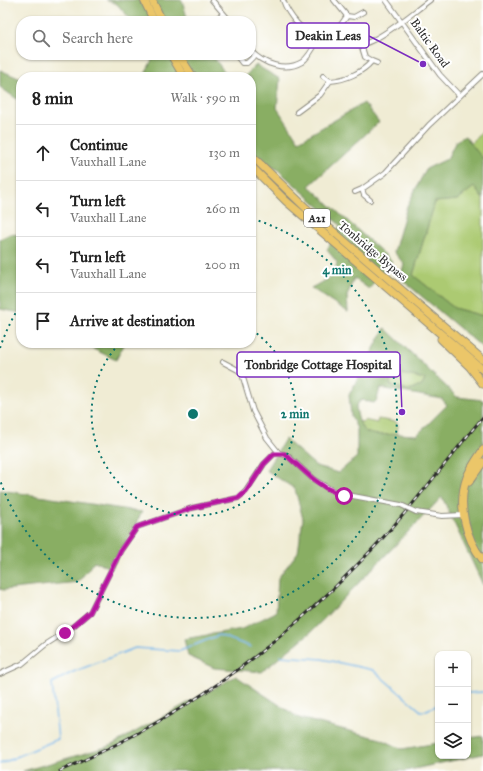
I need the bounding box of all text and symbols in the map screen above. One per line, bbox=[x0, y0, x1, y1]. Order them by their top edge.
search box bbox=[16, 16, 256, 60]
street label: Baltic Road bbox=[408, 16, 452, 70]
callout: Deakin Leas bbox=[287, 23, 369, 48]
icon: search bbox=[30, 27, 52, 49]
text: Deakin Leas bbox=[295, 28, 361, 44]
text: Search here bbox=[62, 29, 133, 47]
text: 8 min bbox=[32, 88, 73, 109]
text: Walk · 590 m bbox=[170, 90, 240, 106]
text: Continue bbox=[70, 136, 128, 154]
icon: ahead bbox=[32, 142, 54, 164]
text: 130 m bbox=[208, 145, 240, 161]
text: Vauxhall Lane bbox=[70, 154, 146, 170]
text: Turn left bbox=[70, 192, 126, 210]
icon: left bbox=[32, 198, 54, 220]
text: 260 m bbox=[206, 201, 240, 217]
road number: A21 bbox=[304, 209, 330, 227]
text: Vauxhall Lane bbox=[70, 210, 146, 226]
street label: Tonbridge Bypass bbox=[335, 218, 410, 285]
text: Turn left bbox=[70, 248, 126, 266]
icon: left bbox=[32, 254, 54, 276]
text: 200 m bbox=[205, 257, 240, 273]
text: 4 min bbox=[322, 263, 352, 278]
text: Vauxhall Lane bbox=[70, 266, 146, 282]
icon: arrive bbox=[32, 310, 54, 332]
text: Arrive at destination bbox=[70, 312, 195, 330]
callout: Tonbridge Cottage Hospital bbox=[237, 352, 400, 377]
text: Tonbridge Cottage Hospital bbox=[243, 357, 392, 373]
centre of rings bbox=[186, 407, 200, 421]
text: 2 min bbox=[281, 407, 310, 421]
route start bbox=[335, 487, 353, 505]
route end bbox=[56, 624, 74, 642]
map controls bbox=[435, 651, 471, 759]
button: + bbox=[435, 651, 471, 687]
button: − bbox=[435, 687, 471, 723]
button: layers bbox=[435, 723, 471, 759]

